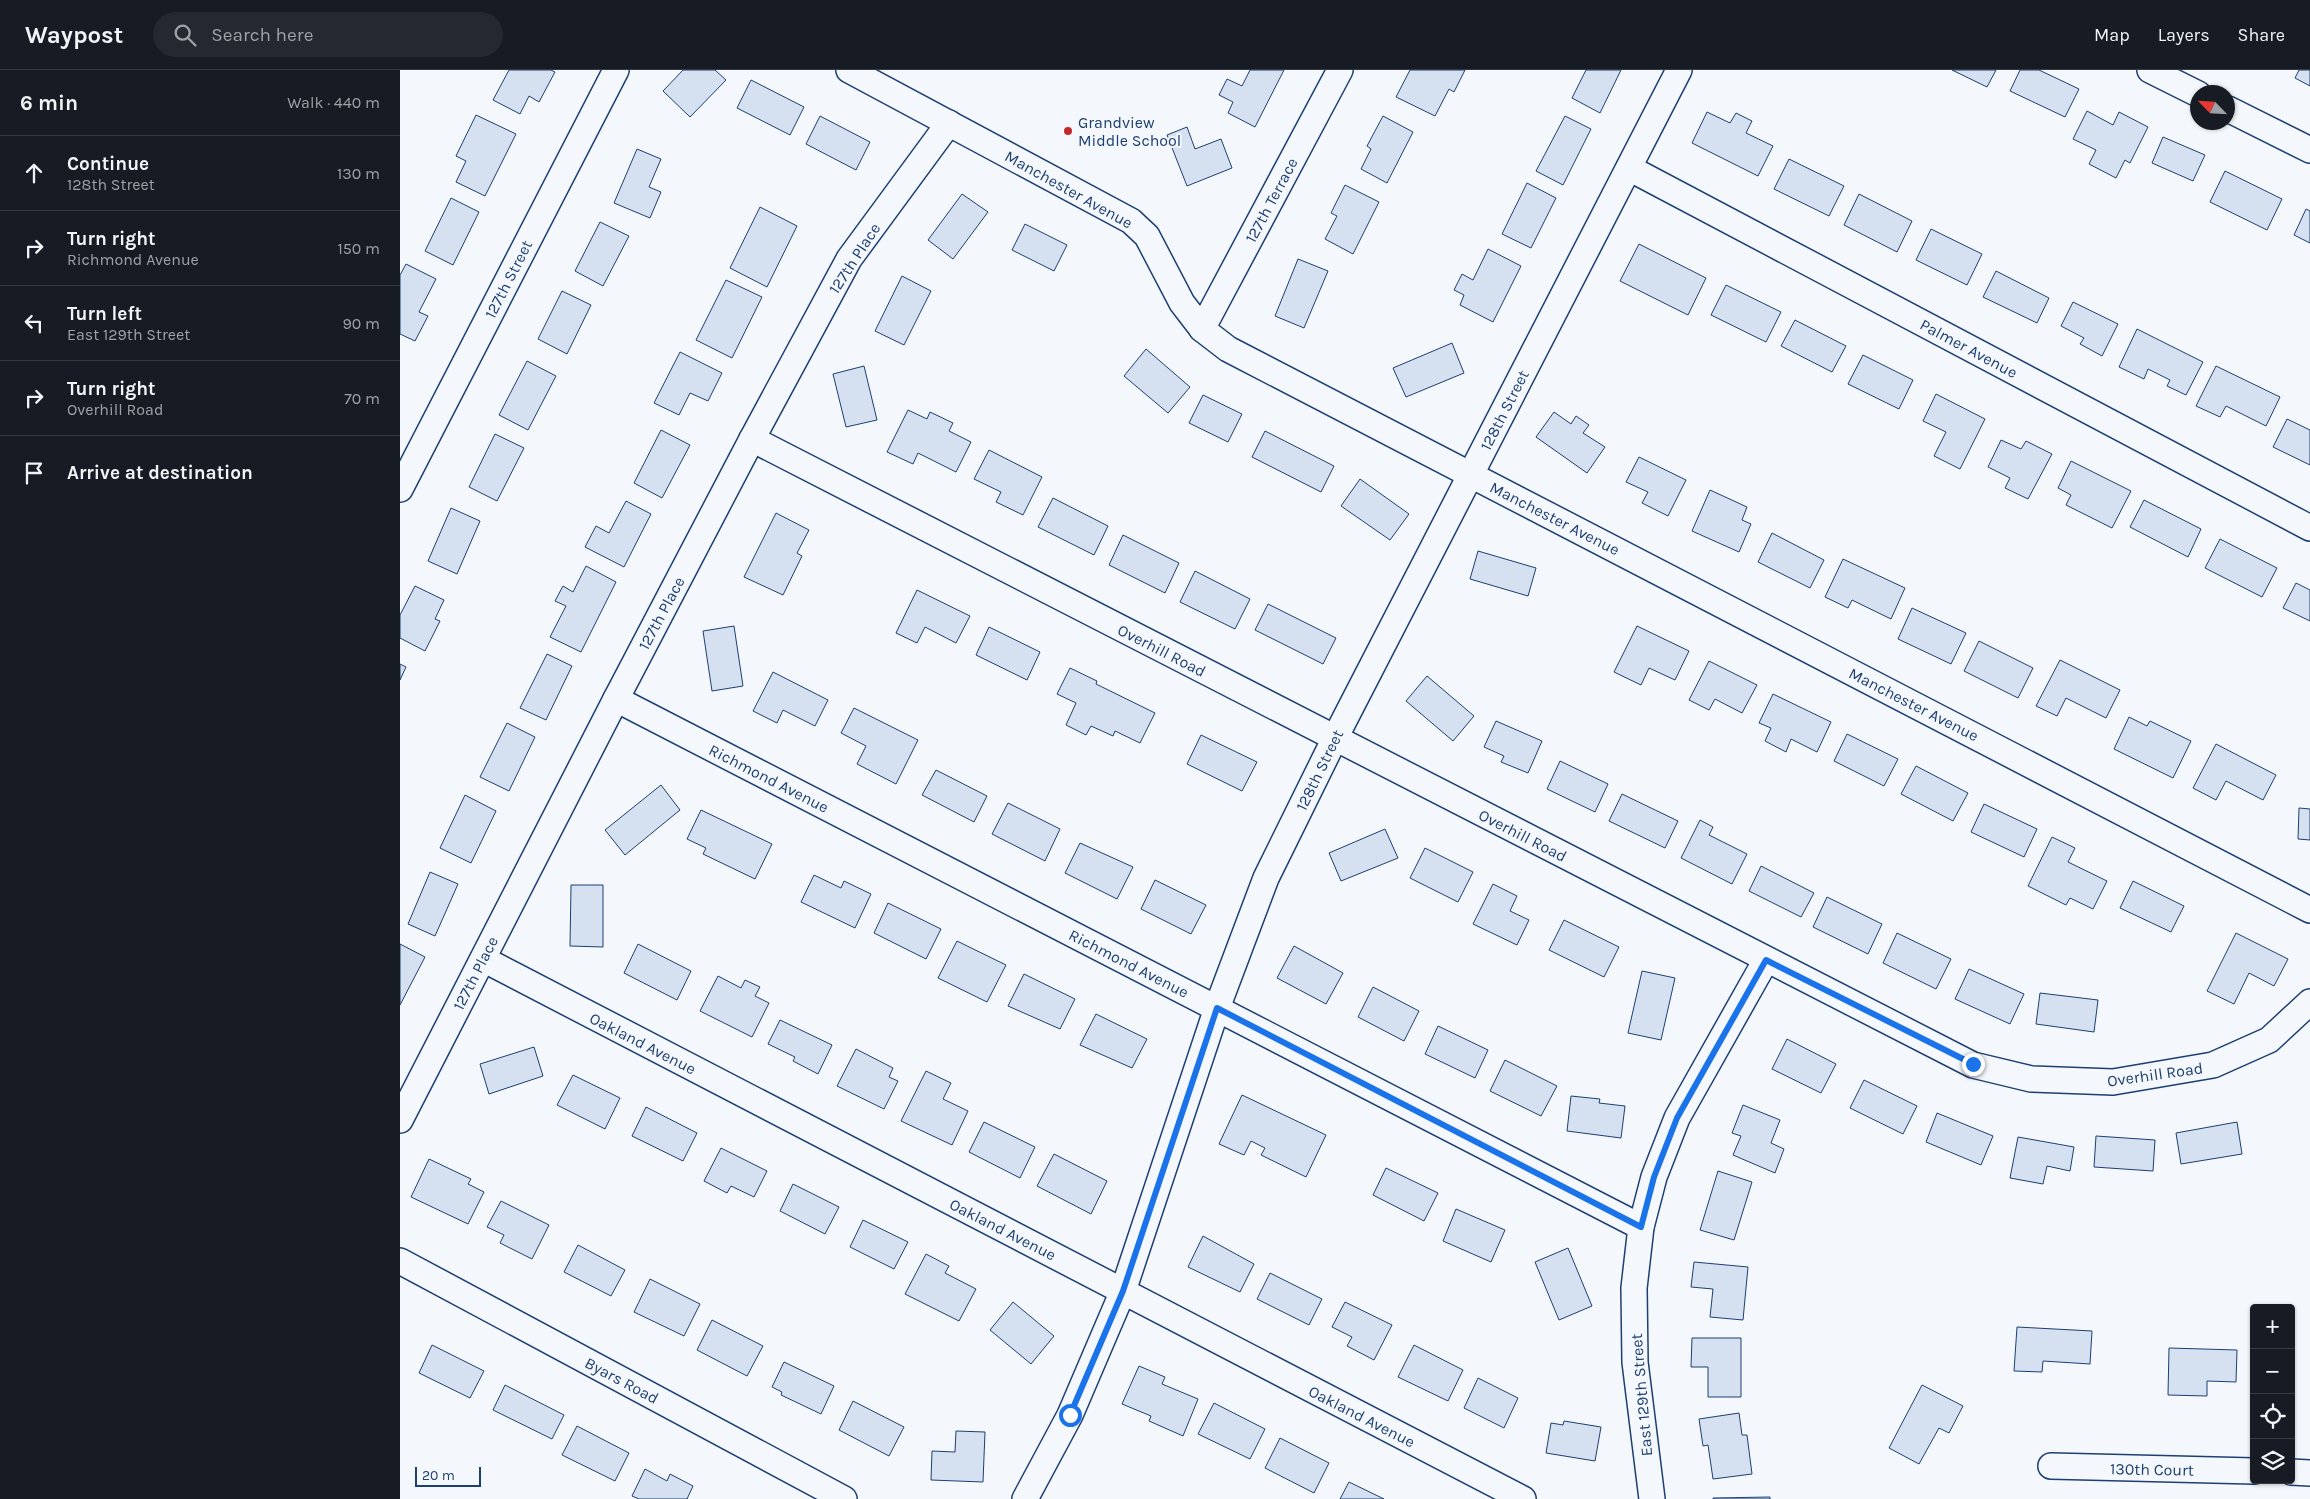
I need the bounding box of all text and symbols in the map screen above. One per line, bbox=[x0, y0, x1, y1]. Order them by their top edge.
search box bbox=[153, 12, 503, 57]
text: Waypost bbox=[25, 21, 123, 49]
icon: search bbox=[171, 21, 199, 49]
text: Search here bbox=[211, 24, 313, 46]
text: Map bbox=[2094, 24, 2130, 46]
text: Layers bbox=[2158, 24, 2210, 46]
text: Share bbox=[2238, 24, 2285, 46]
north arrow bbox=[2190, 85, 2235, 130]
text: 6 min bbox=[20, 91, 78, 115]
text: Walk · 440 m bbox=[287, 93, 380, 112]
place label: Grandview Middle School bbox=[1078, 113, 1181, 150]
marker: Grandview Middle School bbox=[1062, 125, 1074, 137]
street label: Manchester Avenue bbox=[1002, 146, 1136, 232]
text: Continue bbox=[67, 153, 149, 175]
street label: 127th Terrace bbox=[1241, 155, 1302, 246]
icon: ahead bbox=[20, 159, 48, 187]
text: 130 m bbox=[337, 164, 380, 183]
text: 128th Street bbox=[67, 175, 155, 194]
street label: 127th Place bbox=[825, 219, 884, 297]
text: Turn right bbox=[67, 228, 156, 250]
icon: right bbox=[20, 234, 48, 262]
street label: 127th Street bbox=[481, 237, 536, 322]
text: 150 m bbox=[337, 239, 380, 258]
text: Richmond Avenue bbox=[67, 250, 199, 269]
text: Turn left bbox=[67, 303, 142, 325]
icon: left bbox=[20, 309, 48, 337]
text: 90 m bbox=[342, 314, 380, 333]
street label: Palmer Avenue bbox=[1917, 315, 2021, 382]
text: East 129th Street bbox=[67, 325, 190, 344]
street label: 128th Street bbox=[1476, 367, 1533, 454]
text: Turn right bbox=[67, 378, 156, 400]
icon: right bbox=[20, 384, 48, 412]
text: 70 m bbox=[344, 389, 380, 408]
text: Overhill Road bbox=[67, 400, 163, 419]
icon: arrive bbox=[20, 459, 48, 487]
text: Arrive at destination bbox=[67, 462, 253, 484]
street label: Manchester Avenue bbox=[1487, 478, 1623, 559]
street label: 127th Place bbox=[634, 573, 689, 653]
street label: Overhill Road bbox=[1115, 620, 1209, 681]
street label: Manchester Avenue bbox=[1846, 664, 1982, 745]
street label: 128th Street bbox=[1292, 727, 1347, 814]
street label: Richmond Avenue bbox=[706, 740, 832, 817]
street label: Overhill Road bbox=[1476, 805, 1570, 866]
street label: Richmond Avenue bbox=[1066, 925, 1192, 1002]
street label: 127th Place bbox=[449, 933, 502, 1013]
street label: Oakland Avenue bbox=[586, 1008, 699, 1078]
route end bbox=[1962, 1053, 1985, 1076]
street label: Overhill Road bbox=[2106, 1058, 2204, 1091]
street label: Oakland Avenue bbox=[946, 1194, 1059, 1264]
map controls bbox=[2250, 1304, 2295, 1484]
button: + bbox=[2250, 1304, 2295, 1349]
street label: East 129th Street bbox=[1627, 1333, 1656, 1457]
button: − bbox=[2250, 1349, 2295, 1394]
street label: Byars Road bbox=[582, 1353, 662, 1408]
street label: Oakland Avenue bbox=[1305, 1381, 1418, 1451]
button: locate bbox=[2250, 1394, 2295, 1439]
route start bbox=[1059, 1404, 1082, 1427]
button: layers bbox=[2250, 1439, 2295, 1484]
street label: 130th Court bbox=[2110, 1459, 2194, 1480]
scale bar bbox=[415, 1464, 481, 1487]
text: 20 m bbox=[422, 1467, 455, 1484]

